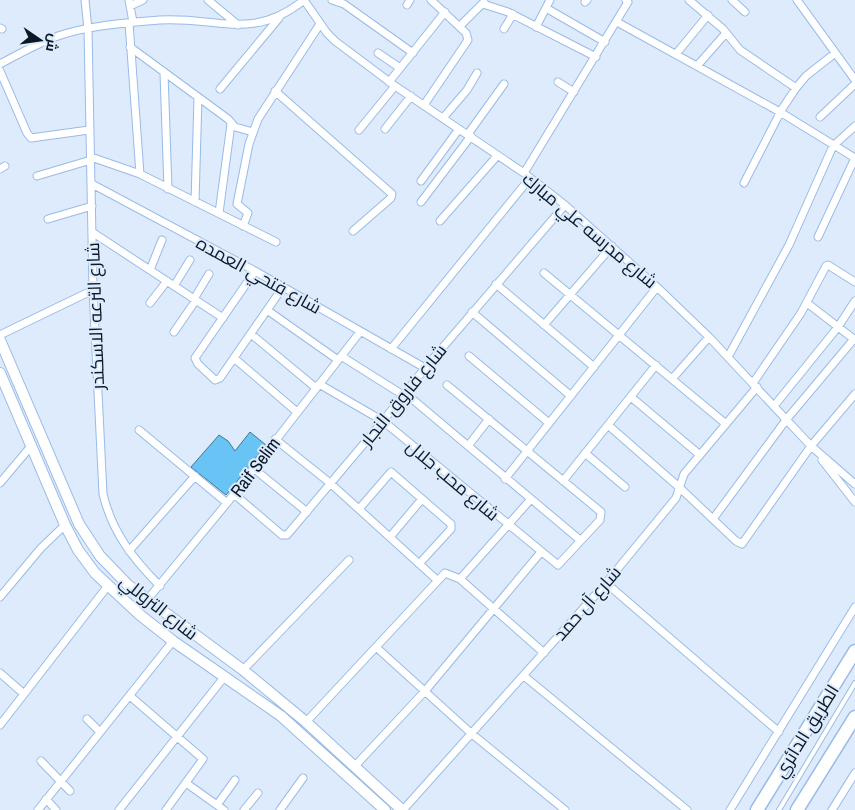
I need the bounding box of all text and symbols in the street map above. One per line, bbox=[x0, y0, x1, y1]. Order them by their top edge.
north arrow bbox=[15, 15, 65, 65]
text: ش bbox=[42, 32, 63, 54]
street label: شارع مدرسه علي مبارك bbox=[516, 166, 663, 295]
street label: شارع فتحي العمده bbox=[191, 230, 326, 322]
street label: شارع الترعه الاسكندر bbox=[80, 242, 110, 391]
street label: شارع فاروق النجار bbox=[353, 338, 452, 452]
street label: Raif Selim bbox=[224, 432, 286, 502]
street label: شارع محب جلال bbox=[401, 434, 505, 526]
street label: شارع آل حمد bbox=[547, 560, 627, 646]
street label: شارع التروللي bbox=[113, 568, 203, 647]
street label: الطريق الدائري bbox=[767, 680, 846, 784]

